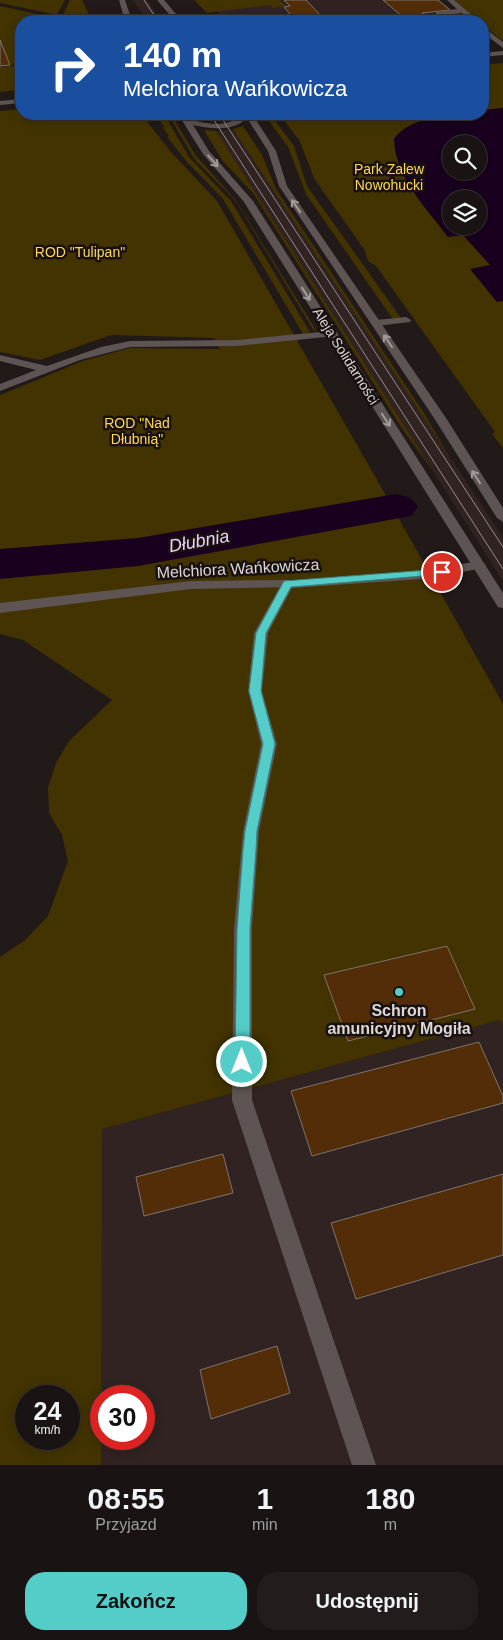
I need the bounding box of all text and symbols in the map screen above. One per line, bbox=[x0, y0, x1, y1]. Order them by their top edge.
icon: right bbox=[40, 35, 105, 100]
text: 140 m bbox=[123, 35, 222, 74]
text: Melchiora Wańkowicza bbox=[123, 76, 347, 101]
map controls bbox=[442, 135, 487, 235]
button: search bbox=[442, 135, 487, 180]
one-way arrow bbox=[208, 154, 219, 167]
park label: Park Zalew Nowohucki bbox=[354, 161, 425, 193]
button: layers bbox=[442, 190, 487, 235]
one-way arrow bbox=[291, 199, 302, 213]
park label: ROD "Tulipan" bbox=[35, 244, 125, 260]
one-way arrow bbox=[302, 286, 312, 300]
street label: Aleja Solidarności bbox=[310, 305, 382, 407]
one-way arrow bbox=[383, 334, 393, 348]
one-way arrow bbox=[381, 412, 391, 426]
park label: ROD "Nad Dłubnią" bbox=[104, 415, 170, 447]
one-way arrow bbox=[471, 470, 481, 484]
water label: Dłubnia bbox=[167, 526, 231, 556]
pin bbox=[421, 551, 463, 593]
street label: Melchiora Wańkowicza bbox=[156, 556, 320, 581]
icon: arrive bbox=[428, 558, 456, 586]
marker: Schron amunicyjny Mogiła bbox=[393, 986, 405, 998]
place label: Schron amunicyjny Mogiła bbox=[327, 1002, 471, 1037]
position arrow bbox=[215, 1035, 267, 1087]
speed limit sign: 30 bbox=[90, 1385, 155, 1450]
text: 24 bbox=[34, 1397, 61, 1425]
text: km/h bbox=[34, 1423, 61, 1437]
text: 08:55 bbox=[88, 1482, 164, 1515]
text: 1 bbox=[256, 1482, 273, 1515]
text: 180 bbox=[365, 1482, 415, 1515]
text: Przyjazd bbox=[95, 1516, 157, 1533]
text: min bbox=[252, 1516, 278, 1533]
text: m bbox=[384, 1516, 397, 1533]
button: Zakończ bbox=[25, 1572, 247, 1630]
button: Udostępnij bbox=[257, 1572, 478, 1630]

